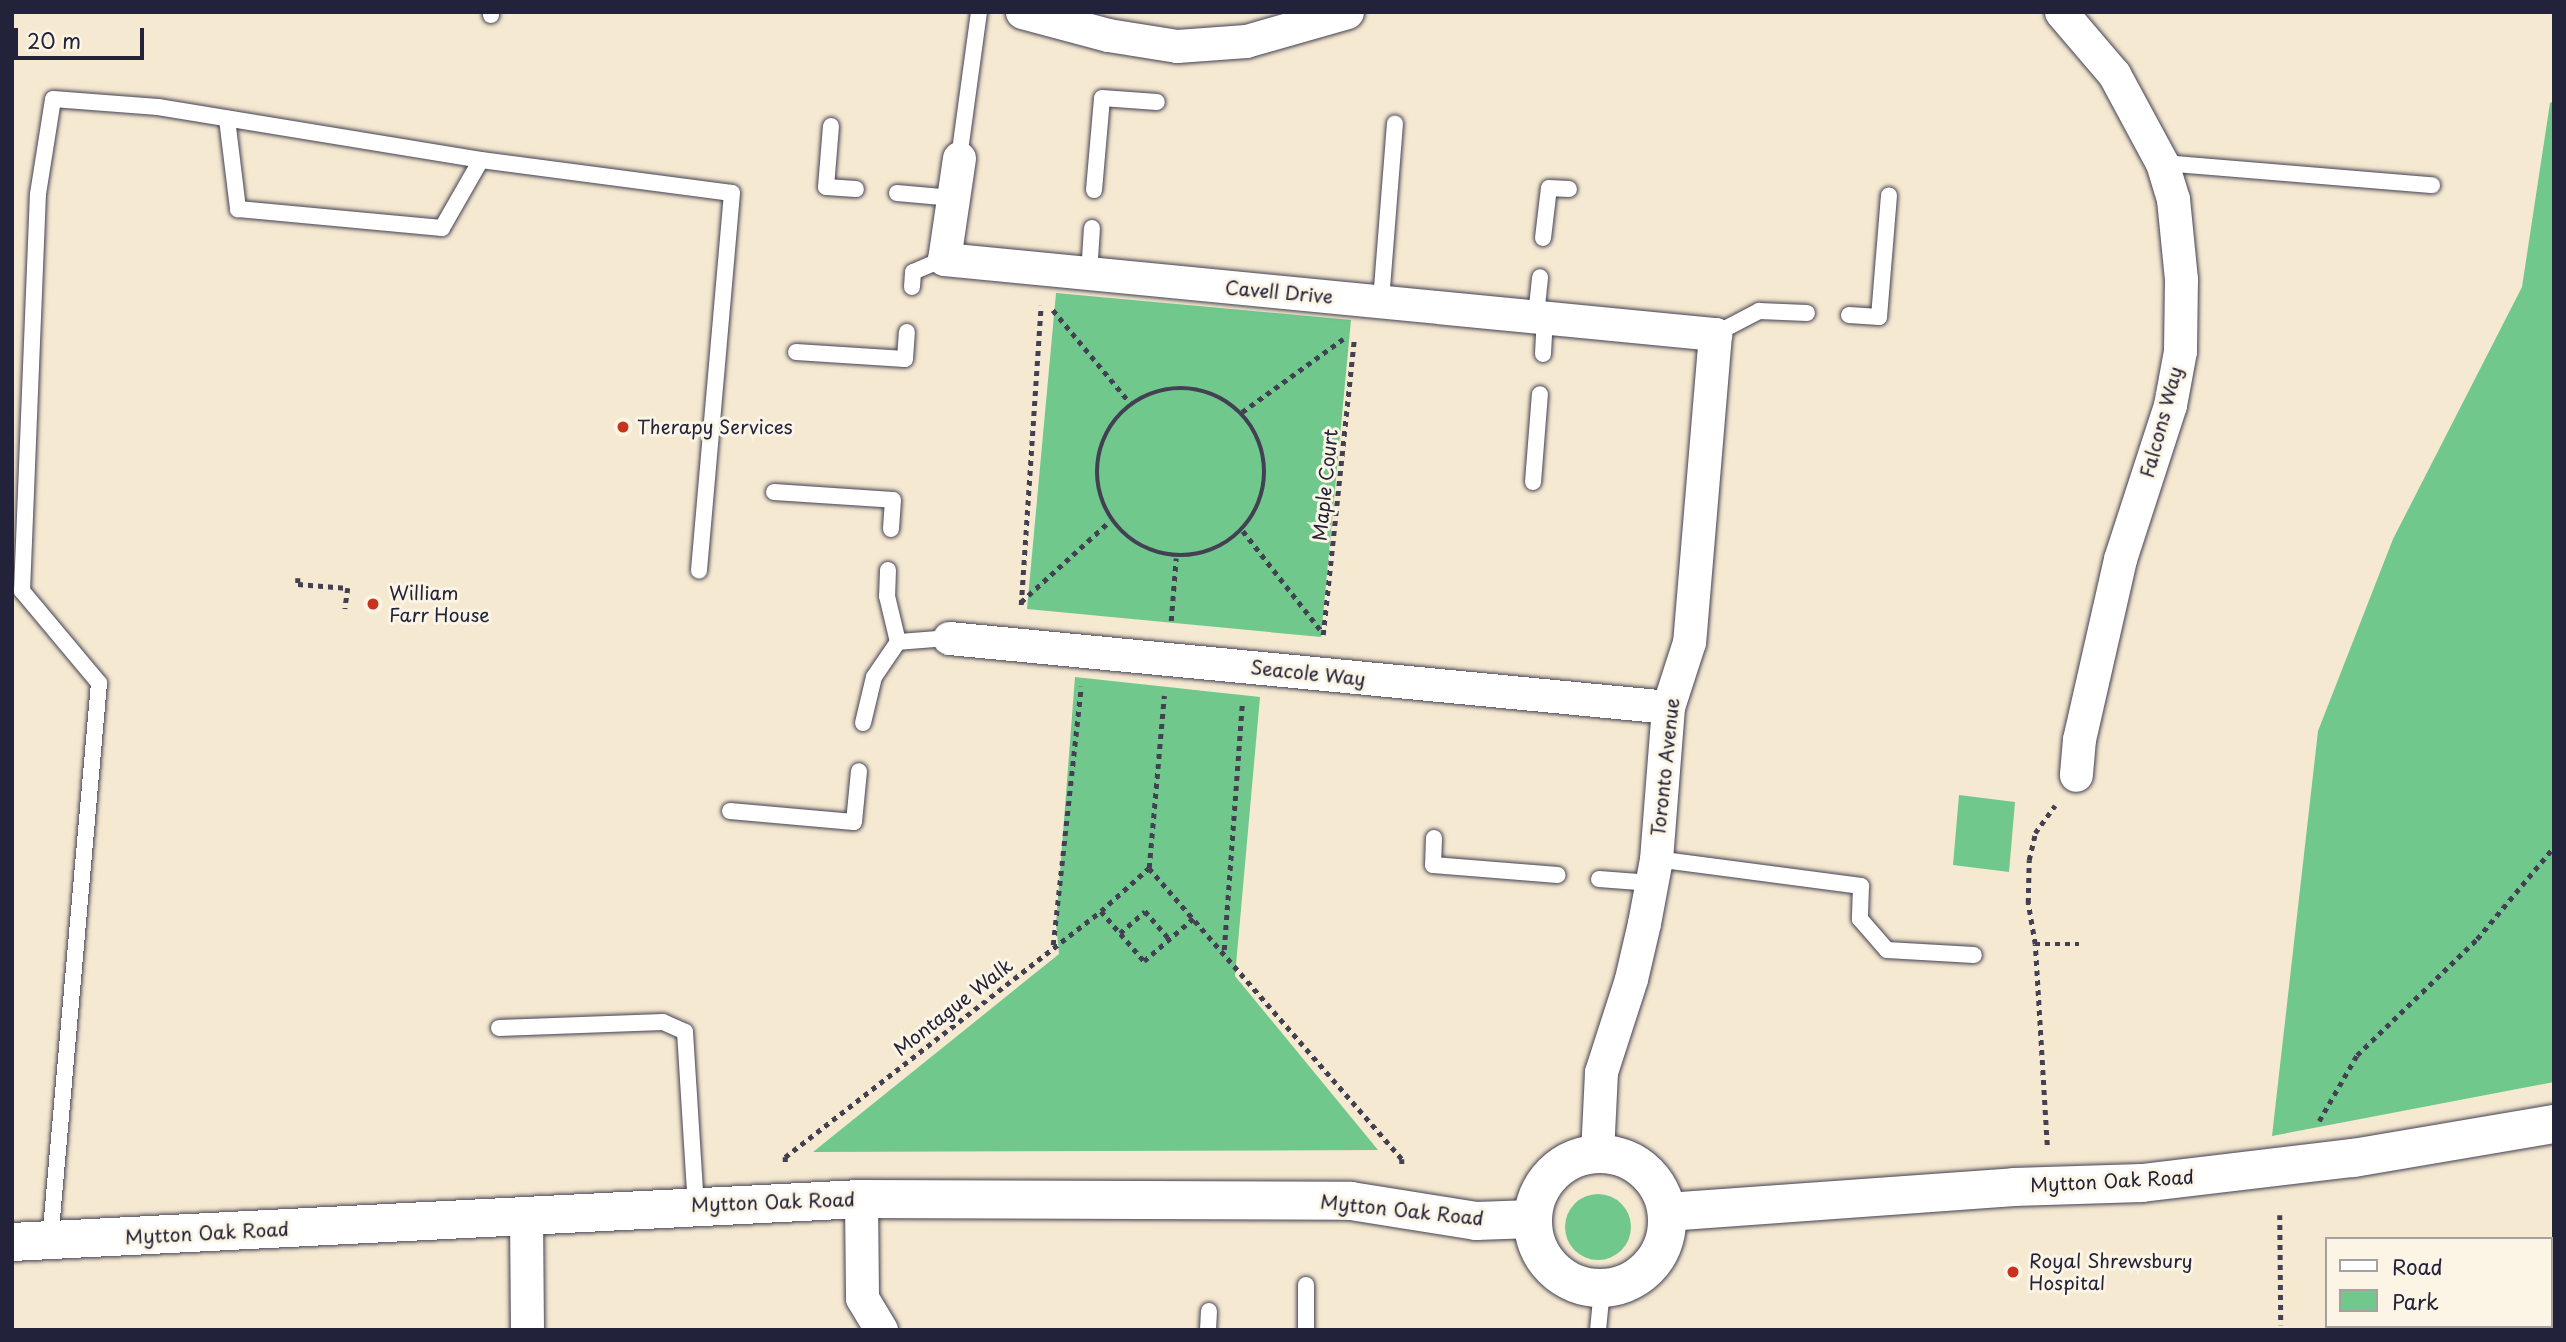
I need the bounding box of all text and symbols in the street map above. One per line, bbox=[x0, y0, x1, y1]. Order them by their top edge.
scale bar bbox=[18, 14, 147, 58]
text: 20 m bbox=[27, 24, 81, 56]
street label: Cavell Drive bbox=[1223, 276, 1335, 308]
street label: Falcons Way bbox=[2135, 364, 2187, 480]
place label: Therapy Services bbox=[637, 416, 791, 438]
marker: Therapy Services bbox=[615, 419, 631, 435]
street label: Maple Court bbox=[1308, 427, 1342, 543]
place label: William Farr House bbox=[389, 582, 490, 626]
marker: William Farr House bbox=[363, 594, 383, 614]
street label: Seacole Way bbox=[1249, 656, 1367, 690]
street label: Toronto Avenue bbox=[1646, 696, 1684, 838]
street label: Montague Walk bbox=[888, 953, 1018, 1061]
street label: Mytton Oak Road bbox=[2030, 1165, 2194, 1197]
street label: Mytton Oak Road bbox=[691, 1188, 855, 1216]
street label: Mytton Oak Road bbox=[1319, 1190, 1485, 1230]
street label: Mytton Oak Road bbox=[125, 1217, 289, 1249]
legend bbox=[2324, 1237, 2552, 1328]
place label: Royal Shrewsbury Hospital bbox=[2029, 1250, 2193, 1294]
text: Road bbox=[2392, 1250, 2443, 1282]
marker: Royal Shrewsbury Hospital bbox=[2003, 1262, 2023, 1282]
text: Park bbox=[2392, 1285, 2439, 1317]

